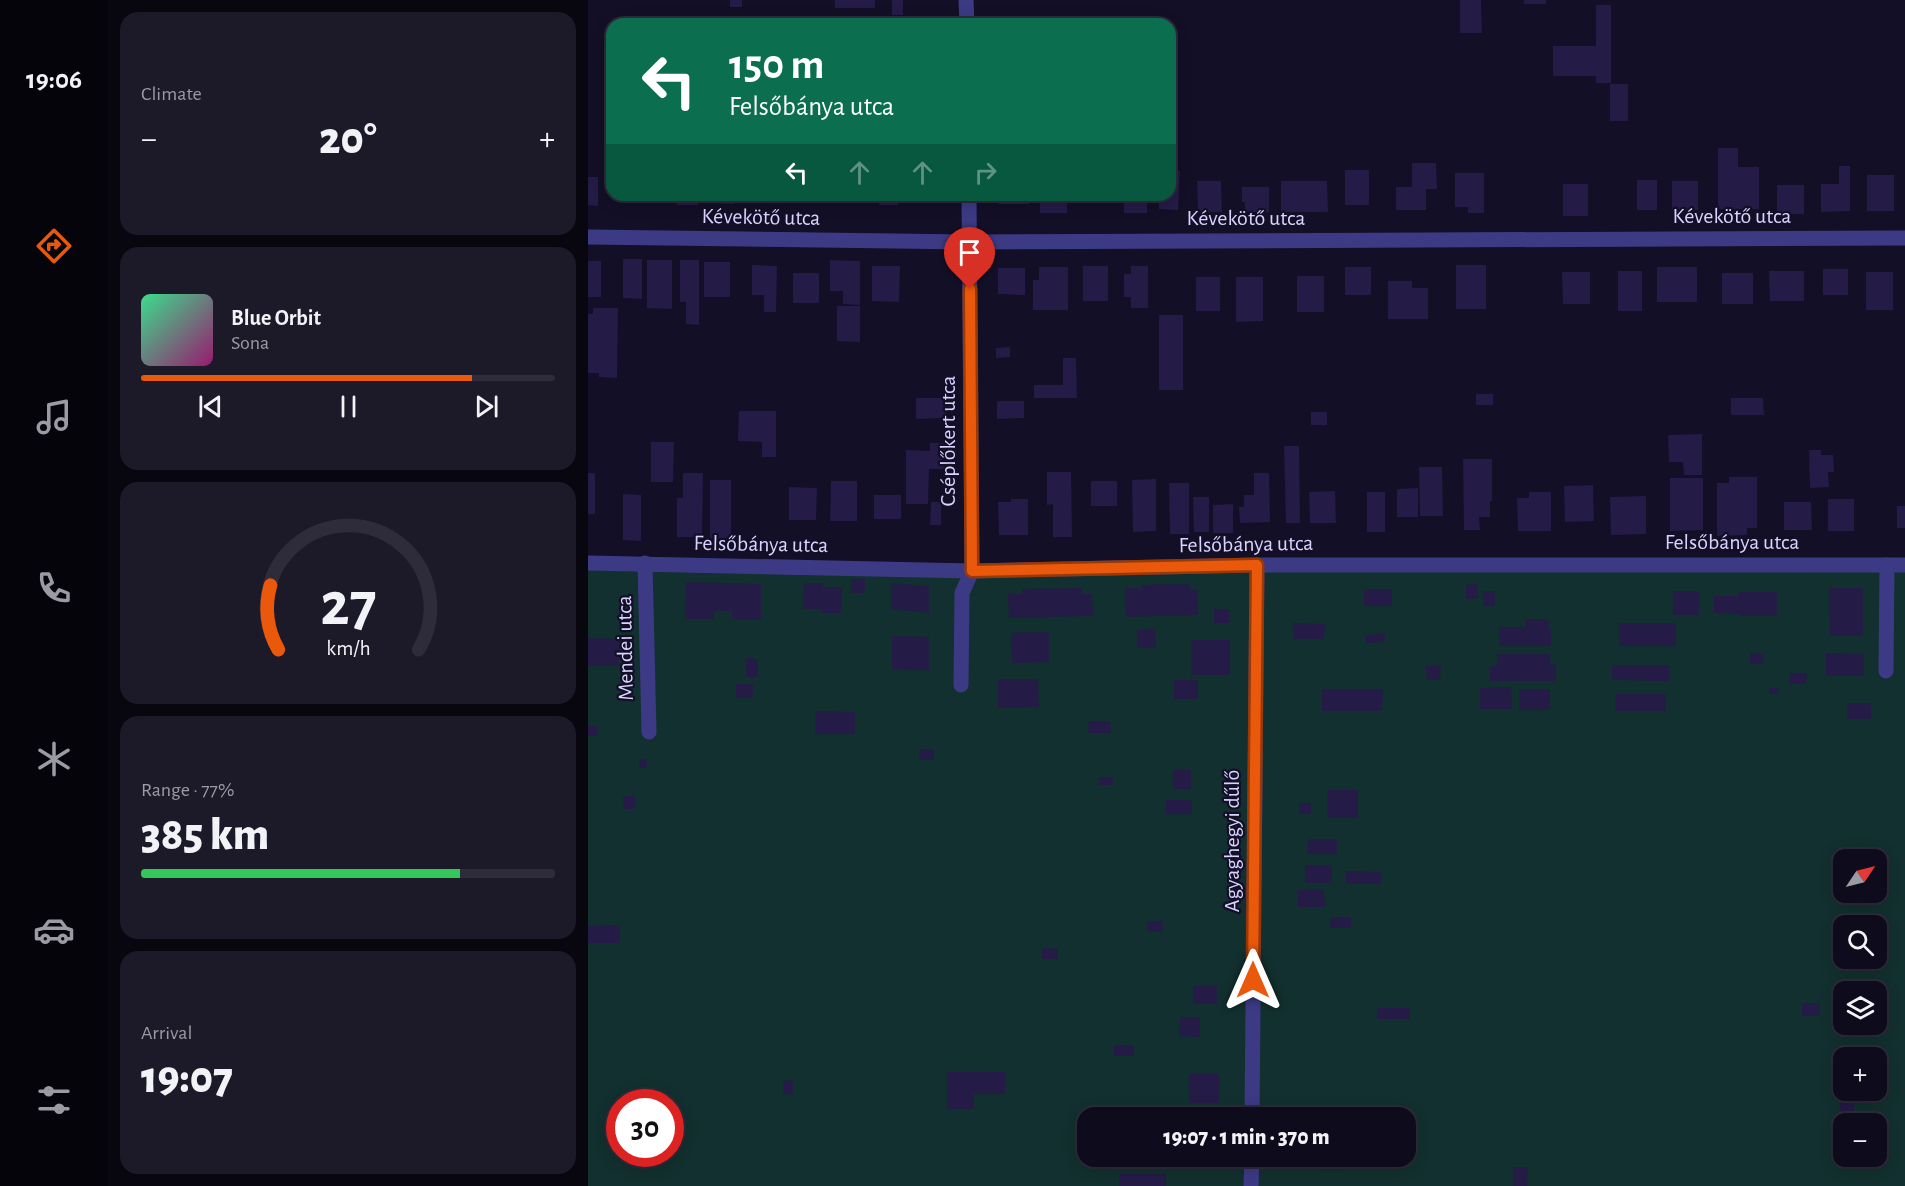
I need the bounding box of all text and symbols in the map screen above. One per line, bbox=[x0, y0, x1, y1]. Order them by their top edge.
icon: left bbox=[630, 42, 708, 120]
text: 150 m bbox=[729, 44, 824, 86]
text: 19:06 bbox=[26, 66, 82, 93]
text: Climate bbox=[141, 84, 202, 104]
text: Felsőbánya utca bbox=[729, 93, 894, 120]
text: 20° bbox=[319, 117, 377, 162]
text: − bbox=[141, 123, 157, 156]
text: + bbox=[539, 123, 555, 156]
icon: left bbox=[780, 156, 813, 189]
icon: ahead bbox=[843, 156, 876, 189]
icon: ahead bbox=[906, 156, 939, 189]
icon: right bbox=[969, 156, 1002, 189]
street label: Kévekötő utca bbox=[701, 205, 821, 229]
street label: Kévekötő utca bbox=[1673, 205, 1791, 227]
street label: Kévekötő utca bbox=[1187, 207, 1305, 229]
icon: directions bbox=[33, 225, 75, 267]
pin bbox=[944, 227, 995, 289]
icon: arrive bbox=[953, 236, 986, 269]
text: Blue Orbit bbox=[231, 307, 321, 329]
text: Sona bbox=[231, 333, 269, 353]
street label: Cséplőkert utca bbox=[937, 375, 959, 507]
icon: previous bbox=[194, 390, 227, 423]
icon: pause bbox=[332, 390, 365, 423]
icon: next bbox=[470, 390, 503, 423]
icon: music bbox=[33, 396, 75, 438]
street label: Felsőbánya utca bbox=[1665, 531, 1799, 553]
street label: Felsőbánya utca bbox=[693, 532, 829, 556]
street label: Felsőbánya utca bbox=[1178, 532, 1314, 556]
icon: phone bbox=[33, 567, 75, 609]
text: 27 bbox=[320, 574, 376, 636]
street label: Mendei utca bbox=[613, 595, 637, 701]
text: km/h bbox=[326, 638, 370, 659]
icon: climate bbox=[33, 738, 75, 780]
street label: Agyaghegyi dűlő bbox=[1221, 770, 1243, 912]
text: Range · 77% bbox=[141, 780, 234, 800]
text: 385 km bbox=[141, 813, 269, 858]
north arrow bbox=[1833, 849, 1887, 903]
map controls bbox=[1833, 849, 1887, 1167]
icon: car bbox=[33, 909, 75, 951]
button: search bbox=[1833, 915, 1887, 969]
position arrow bbox=[1221, 948, 1285, 1012]
button: layers bbox=[1833, 981, 1887, 1035]
text: Arrival bbox=[141, 1023, 192, 1043]
button: + bbox=[1833, 1047, 1887, 1101]
text: 19:07 bbox=[141, 1056, 233, 1101]
icon: filters bbox=[33, 1079, 75, 1121]
speed limit sign: 30 bbox=[606, 1089, 684, 1167]
button: − bbox=[1833, 1113, 1887, 1167]
text: 19:07 · 1 min · 370 m bbox=[1163, 1126, 1330, 1148]

